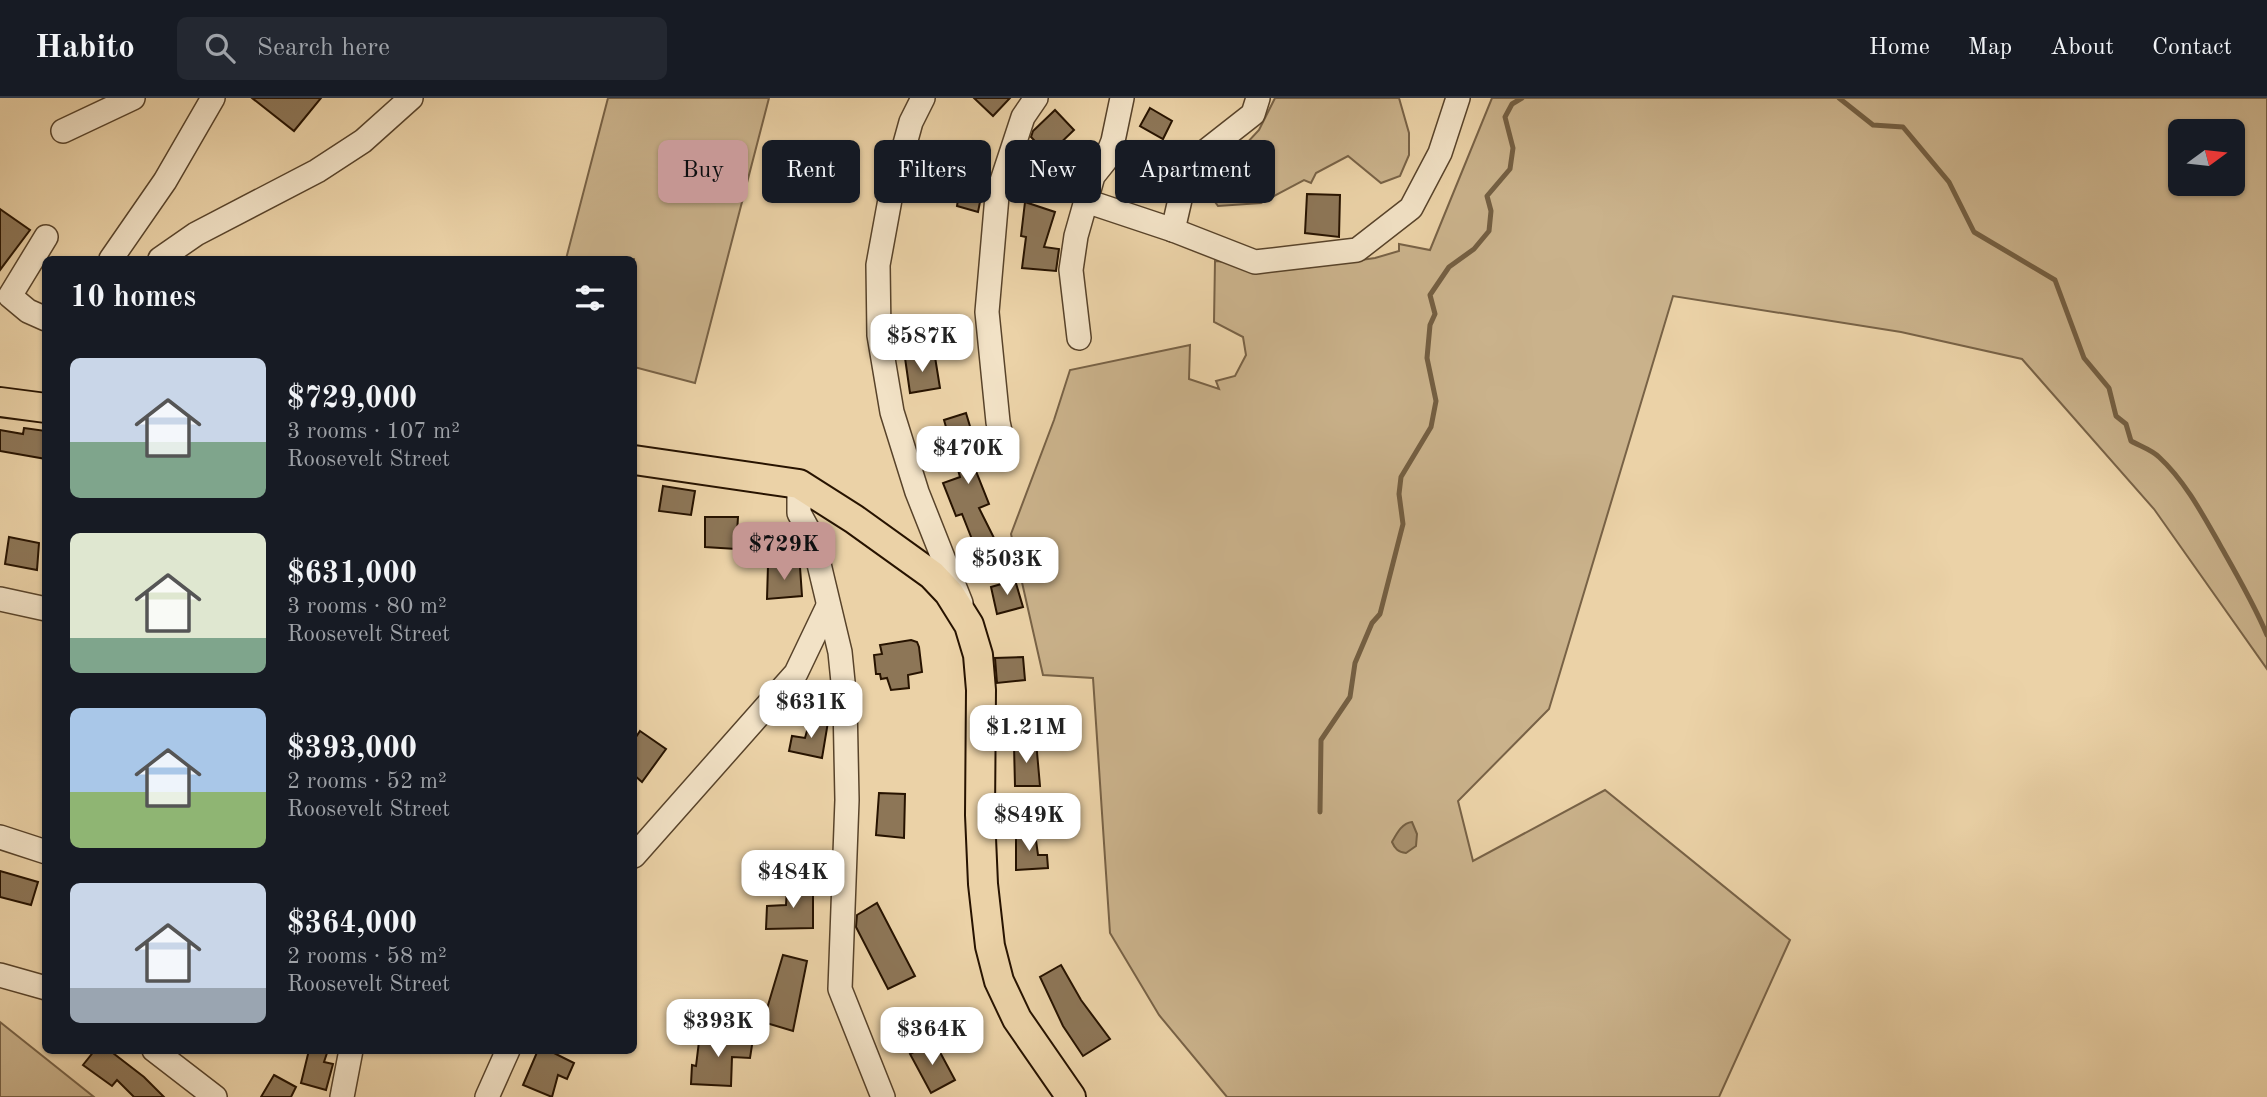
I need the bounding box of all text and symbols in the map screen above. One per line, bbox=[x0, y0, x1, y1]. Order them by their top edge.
search box bbox=[177, 17, 667, 80]
icon: search bbox=[201, 29, 239, 67]
text: Habito bbox=[35, 32, 135, 65]
text: Search here bbox=[257, 35, 390, 61]
text: Home bbox=[1869, 36, 1930, 60]
text: Map bbox=[1968, 36, 2012, 60]
text: About bbox=[2050, 36, 2114, 60]
text: Contact bbox=[2152, 36, 2232, 60]
north arrow bbox=[2168, 119, 2245, 196]
map controls bbox=[2168, 119, 2245, 196]
chip: Buy bbox=[658, 140, 748, 203]
chip: Rent bbox=[762, 140, 860, 203]
chip: Filters bbox=[874, 140, 991, 203]
chip: New bbox=[1005, 140, 1101, 203]
chip: Apartment bbox=[1115, 140, 1275, 203]
icon: filters bbox=[571, 279, 609, 317]
text: 10 homes bbox=[70, 283, 196, 313]
pin: $587K bbox=[873, 314, 971, 374]
text: $587K bbox=[886, 325, 958, 348]
text: $729,000 bbox=[287, 384, 417, 414]
icon: home bbox=[126, 386, 210, 470]
text: 3 rooms · 107 m² bbox=[287, 420, 460, 443]
pin: $470K bbox=[919, 426, 1017, 486]
text: $470K bbox=[932, 437, 1004, 460]
text: Roosevelt Street bbox=[287, 448, 450, 471]
pin: $729K bbox=[735, 522, 833, 582]
text: $729K bbox=[748, 533, 820, 556]
pin: $503K bbox=[958, 538, 1056, 597]
text: $503K bbox=[971, 548, 1043, 571]
text: $631,000 bbox=[287, 559, 417, 589]
icon: home bbox=[126, 561, 210, 645]
text: 3 rooms · 80 m² bbox=[287, 595, 447, 618]
text: Roosevelt Street bbox=[287, 623, 450, 646]
pin: $631K bbox=[762, 680, 860, 740]
text: $631K bbox=[775, 691, 847, 714]
pin: $1.21M bbox=[969, 706, 1083, 765]
text: $1.21M bbox=[986, 716, 1066, 739]
text: $393,000 bbox=[287, 734, 417, 764]
icon: home bbox=[126, 736, 210, 820]
text: 2 rooms · 52 m² bbox=[287, 770, 447, 793]
pin: $849K bbox=[980, 794, 1078, 853]
text: Roosevelt Street bbox=[287, 798, 450, 821]
text: $849K bbox=[993, 804, 1065, 827]
pin: $484K bbox=[744, 850, 842, 910]
text: $484K bbox=[757, 861, 829, 884]
text: $364,000 bbox=[287, 909, 417, 939]
icon: home bbox=[126, 911, 210, 995]
text: 2 rooms · 58 m² bbox=[287, 945, 447, 968]
text: Roosevelt Street bbox=[287, 973, 450, 996]
pin: $393K bbox=[669, 1000, 767, 1059]
pin: $364K bbox=[883, 1007, 981, 1067]
text: $393K bbox=[682, 1010, 754, 1033]
text: $364K bbox=[896, 1018, 968, 1041]

